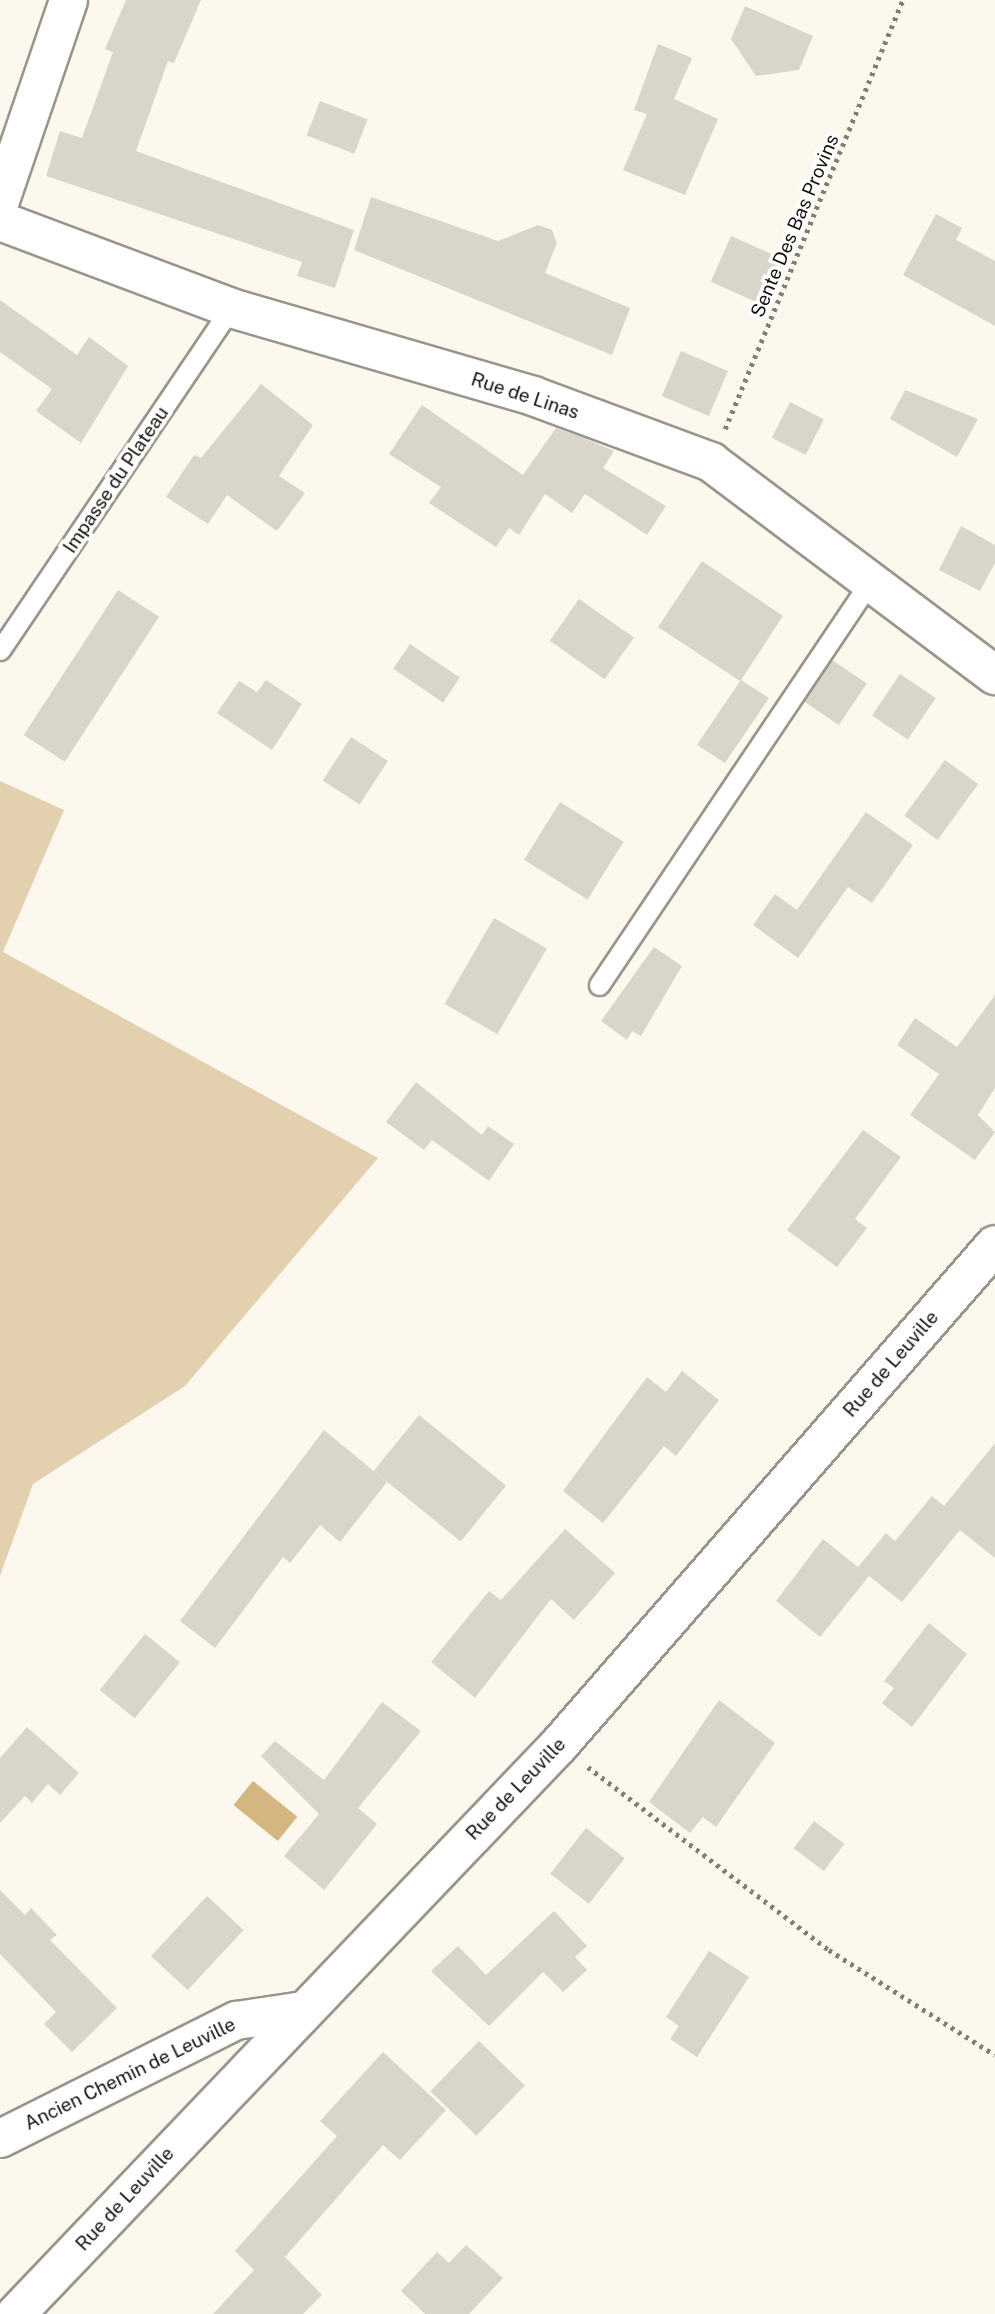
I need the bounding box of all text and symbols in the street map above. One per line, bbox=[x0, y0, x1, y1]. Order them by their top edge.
street label: Sente Des Bas Provins bbox=[746, 131, 844, 321]
street label: Rue de Linas bbox=[468, 368, 582, 424]
street label: Impasse du Plateau bbox=[58, 402, 174, 558]
street label: Rue de Leuville bbox=[838, 1306, 944, 1422]
street label: Rue de Leuville bbox=[461, 1733, 571, 1845]
street label: Ancien Chemin de Leuville bbox=[21, 2013, 239, 2135]
street label: Rue de Leuville bbox=[71, 2142, 179, 2256]

